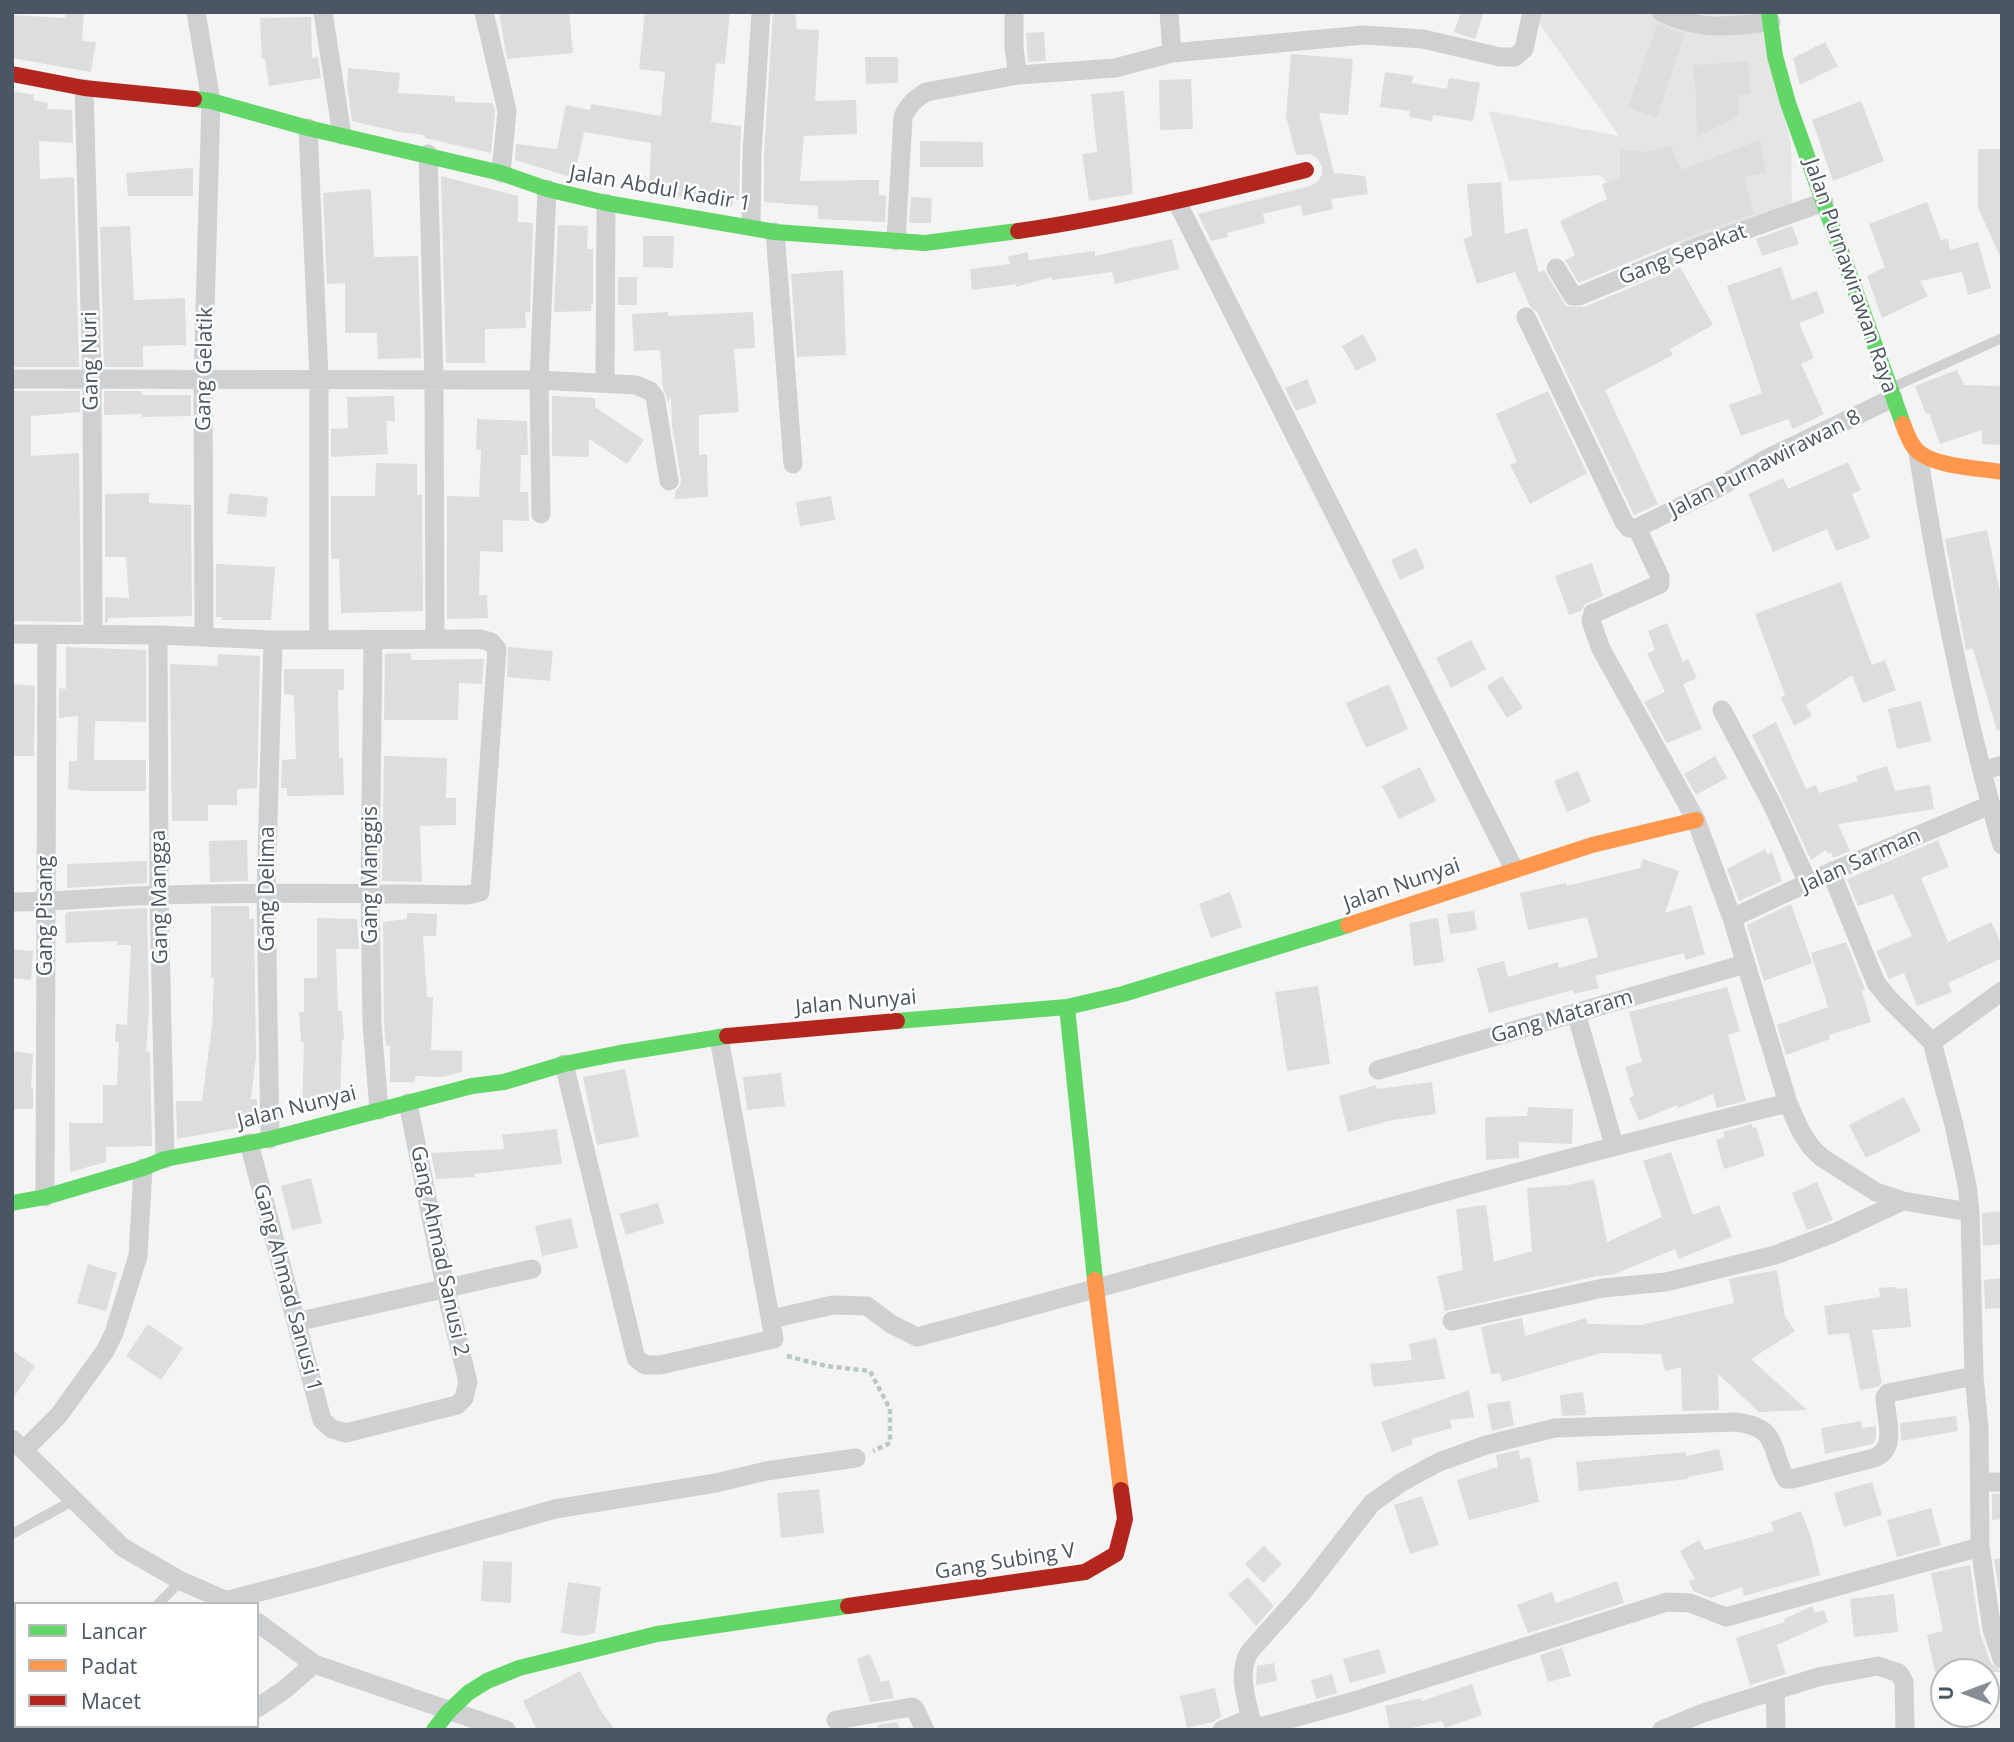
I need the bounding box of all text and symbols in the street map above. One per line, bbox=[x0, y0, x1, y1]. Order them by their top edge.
street label: Jalan Purnawirawan Raya bbox=[1798, 156, 1902, 396]
street label: Jalan Abdul Kadir 1 bbox=[567, 161, 753, 217]
street label: Gang Sepakat bbox=[1616, 219, 1750, 291]
street label: Gang Gelatik bbox=[191, 307, 219, 431]
street label: Gang Nuri bbox=[78, 311, 104, 411]
street label: Jalan Purnawirawan 8 bbox=[1665, 405, 1865, 523]
street label: Gang Manggis bbox=[358, 806, 384, 944]
street label: Jalan Sarman bbox=[1797, 823, 1925, 899]
street label: Gang Delima bbox=[255, 826, 281, 952]
street label: Gang Mangga bbox=[146, 829, 174, 965]
street label: Jalan Nunyai bbox=[1340, 853, 1464, 917]
street label: Gang Pisang bbox=[33, 856, 59, 976]
street label: Jalan Nunyai bbox=[794, 985, 918, 1021]
street label: Gang Mataram bbox=[1488, 985, 1636, 1049]
street label: Jalan Nunyai bbox=[235, 1081, 359, 1135]
street label: Gang Ahmad Sanusi 2 bbox=[404, 1144, 474, 1358]
street label: Gang Ahmad Sanusi 1 bbox=[247, 1181, 327, 1395]
street label: Gang Subing V bbox=[933, 1538, 1077, 1586]
legend bbox=[14, 1602, 259, 1728]
text: Lancar bbox=[81, 1617, 147, 1645]
text: Padat bbox=[81, 1652, 137, 1680]
north arrow bbox=[1930, 1658, 2000, 1728]
text: U bbox=[1933, 1686, 1959, 1700]
text: Macet bbox=[81, 1687, 141, 1715]

